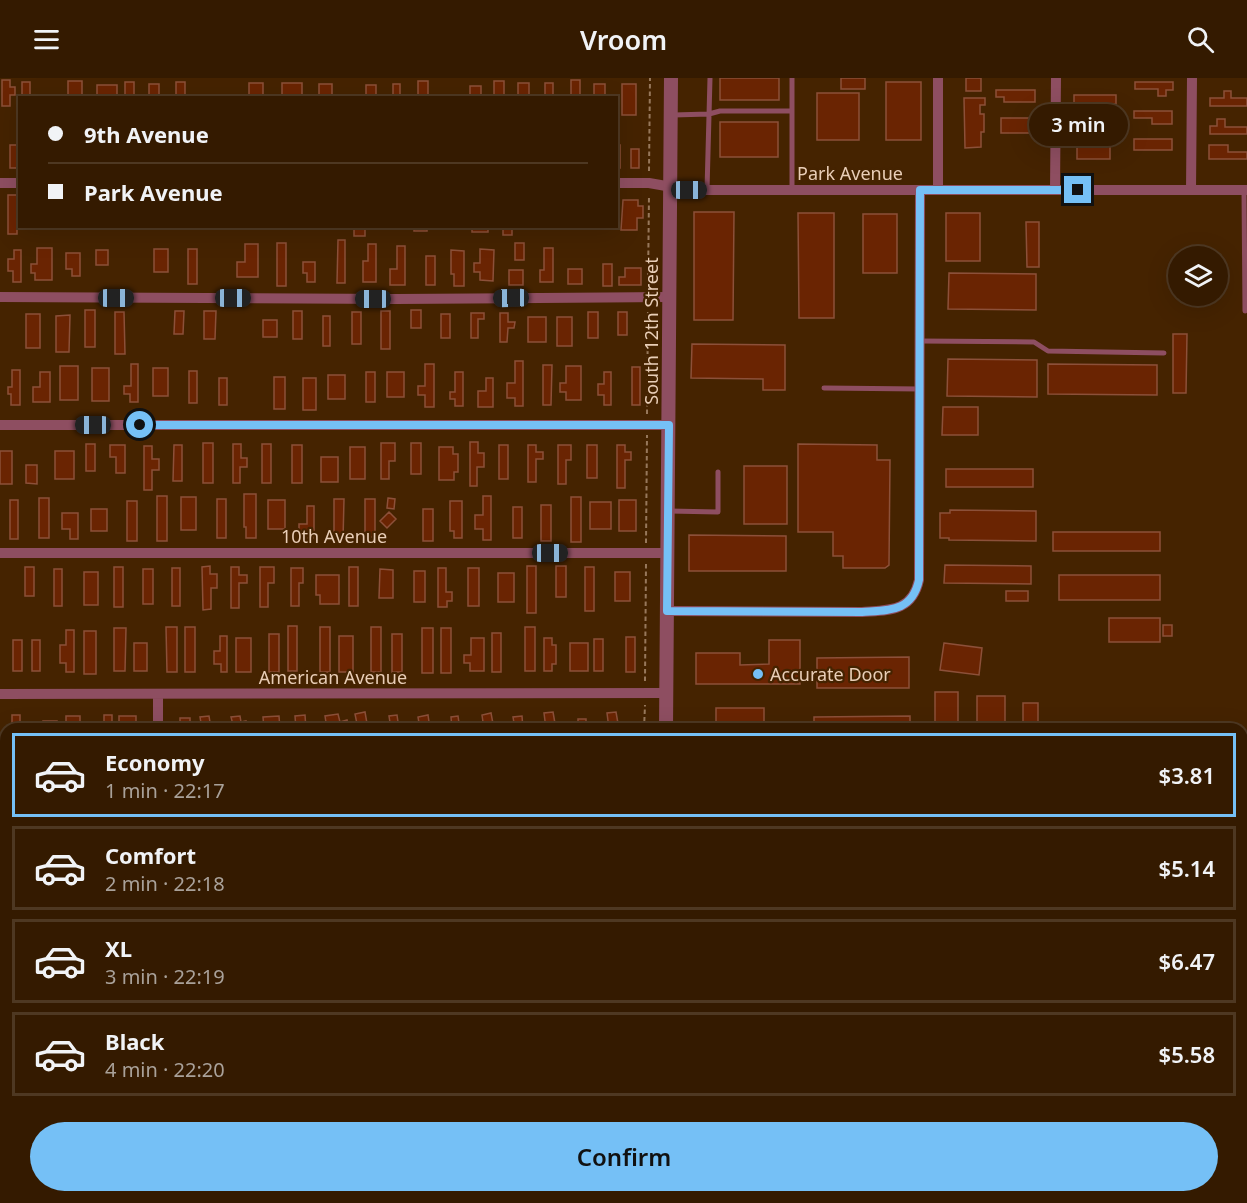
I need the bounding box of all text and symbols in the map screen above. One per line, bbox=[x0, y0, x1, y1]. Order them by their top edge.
text: Vroom bbox=[580, 21, 667, 58]
icon: menu bbox=[30, 23, 63, 56]
icon: search bbox=[1184, 23, 1217, 56]
callout: 3 min bbox=[1028, 103, 1128, 145]
text: 3 min bbox=[1051, 111, 1106, 138]
text: 9th Avenue bbox=[84, 119, 209, 149]
street label: Park Avenue bbox=[797, 161, 903, 185]
route end bbox=[1064, 176, 1091, 203]
text: Park Avenue bbox=[84, 177, 223, 207]
car bbox=[671, 181, 707, 199]
map controls bbox=[1168, 246, 1228, 306]
button: layers bbox=[1168, 246, 1228, 306]
street label: South 12th Street bbox=[639, 257, 663, 405]
car bbox=[98, 289, 134, 307]
car bbox=[215, 289, 251, 307]
car bbox=[493, 289, 529, 307]
car bbox=[355, 290, 391, 308]
route start bbox=[126, 411, 153, 438]
car bbox=[75, 416, 111, 434]
street label: 10th Avenue bbox=[281, 524, 387, 548]
car bbox=[532, 544, 568, 562]
place label: Accurate Door bbox=[770, 662, 891, 686]
street label: American Avenue bbox=[259, 665, 407, 689]
marker: Accurate Door bbox=[751, 667, 765, 681]
text: Economy bbox=[105, 747, 204, 777]
icon: car bbox=[33, 748, 87, 802]
text: $3.81 bbox=[1159, 760, 1215, 790]
text: 1 min · 22:17 bbox=[105, 777, 225, 804]
text: Comfort bbox=[105, 840, 196, 870]
icon: car bbox=[33, 841, 87, 895]
text: $5.14 bbox=[1159, 853, 1215, 883]
text: 2 min · 22:18 bbox=[105, 870, 225, 897]
text: XL bbox=[105, 933, 132, 963]
icon: car bbox=[33, 934, 87, 988]
text: $6.47 bbox=[1159, 946, 1215, 976]
text: 3 min · 22:19 bbox=[105, 963, 225, 990]
text: Black bbox=[105, 1026, 164, 1056]
icon: car bbox=[33, 1027, 87, 1081]
text: $5.58 bbox=[1159, 1039, 1215, 1069]
text: 4 min · 22:20 bbox=[105, 1056, 225, 1083]
button: Confirm bbox=[30, 1122, 1218, 1191]

